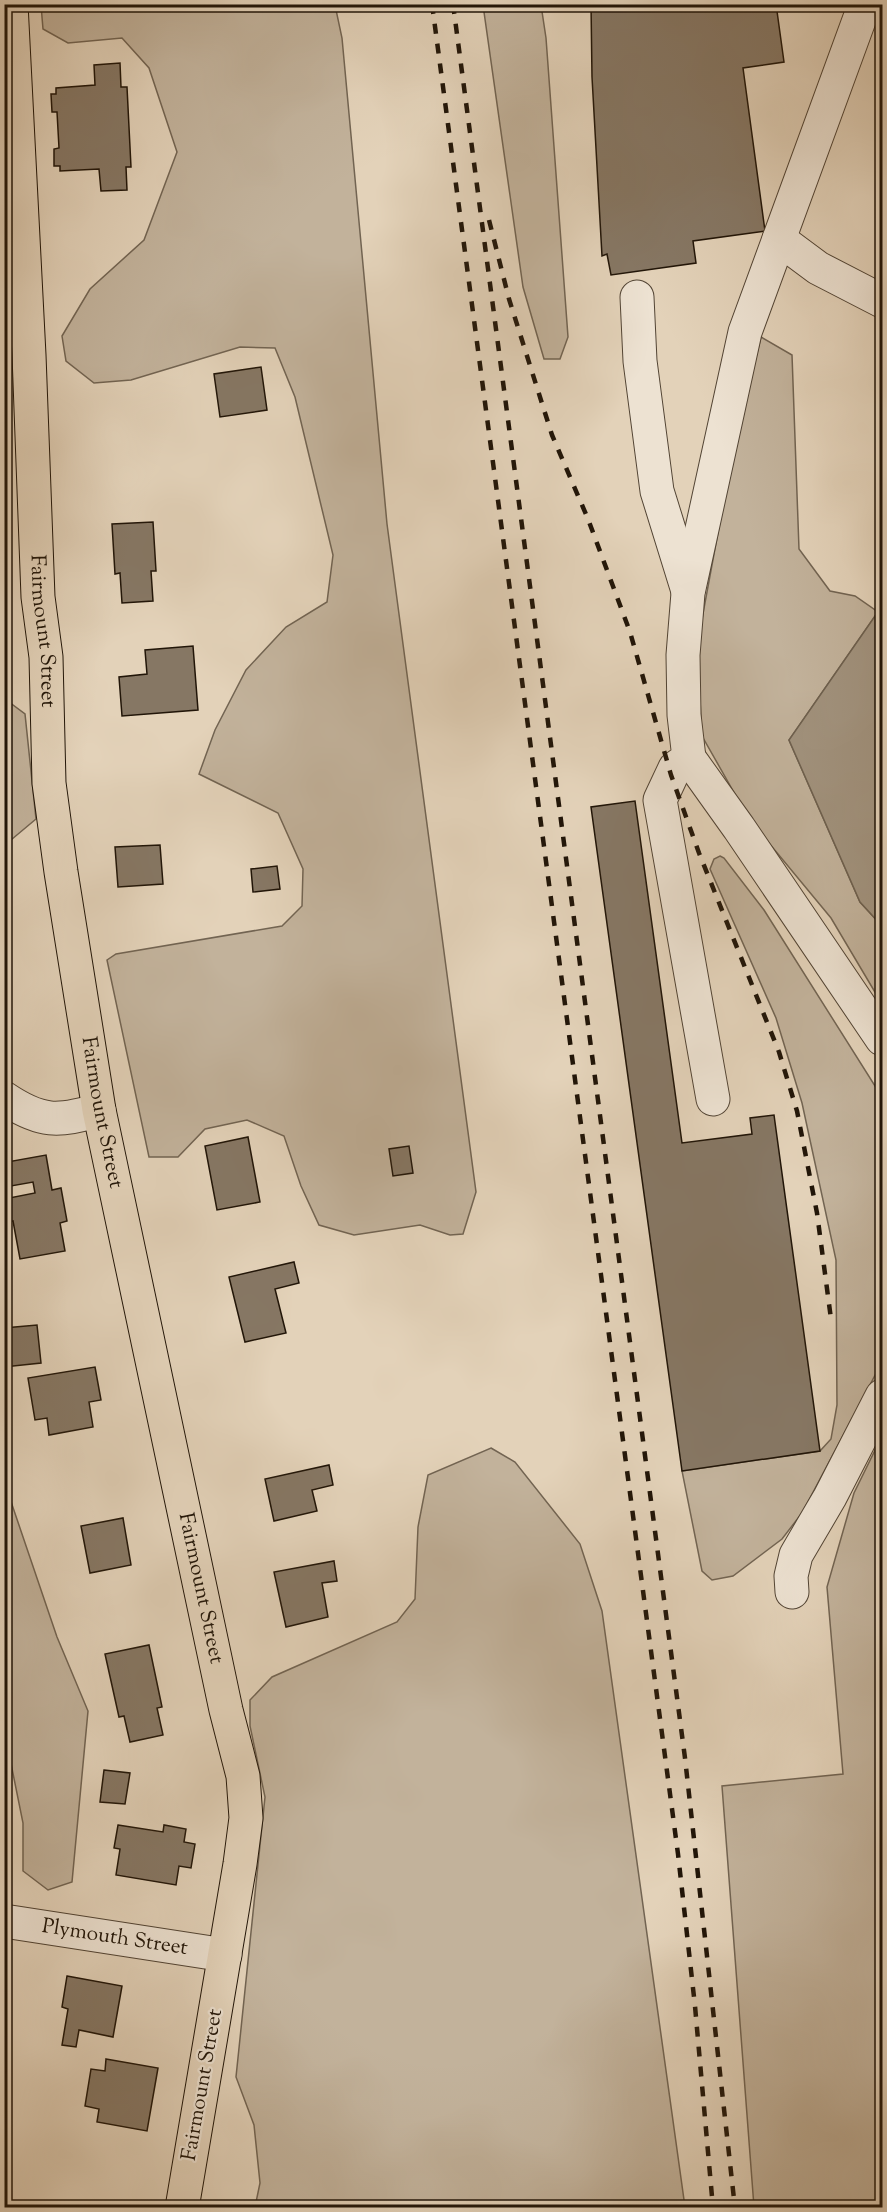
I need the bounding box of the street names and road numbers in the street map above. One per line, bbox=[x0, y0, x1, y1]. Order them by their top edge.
street label: Fairmount Street bbox=[21, 554, 62, 708]
street label: Fairmount Street bbox=[73, 1035, 130, 1191]
street label: Fairmount Street bbox=[170, 1510, 231, 1667]
street label: Plymouth Street bbox=[40, 1912, 190, 1964]
street label: Fairmount Street bbox=[175, 2007, 231, 2163]

